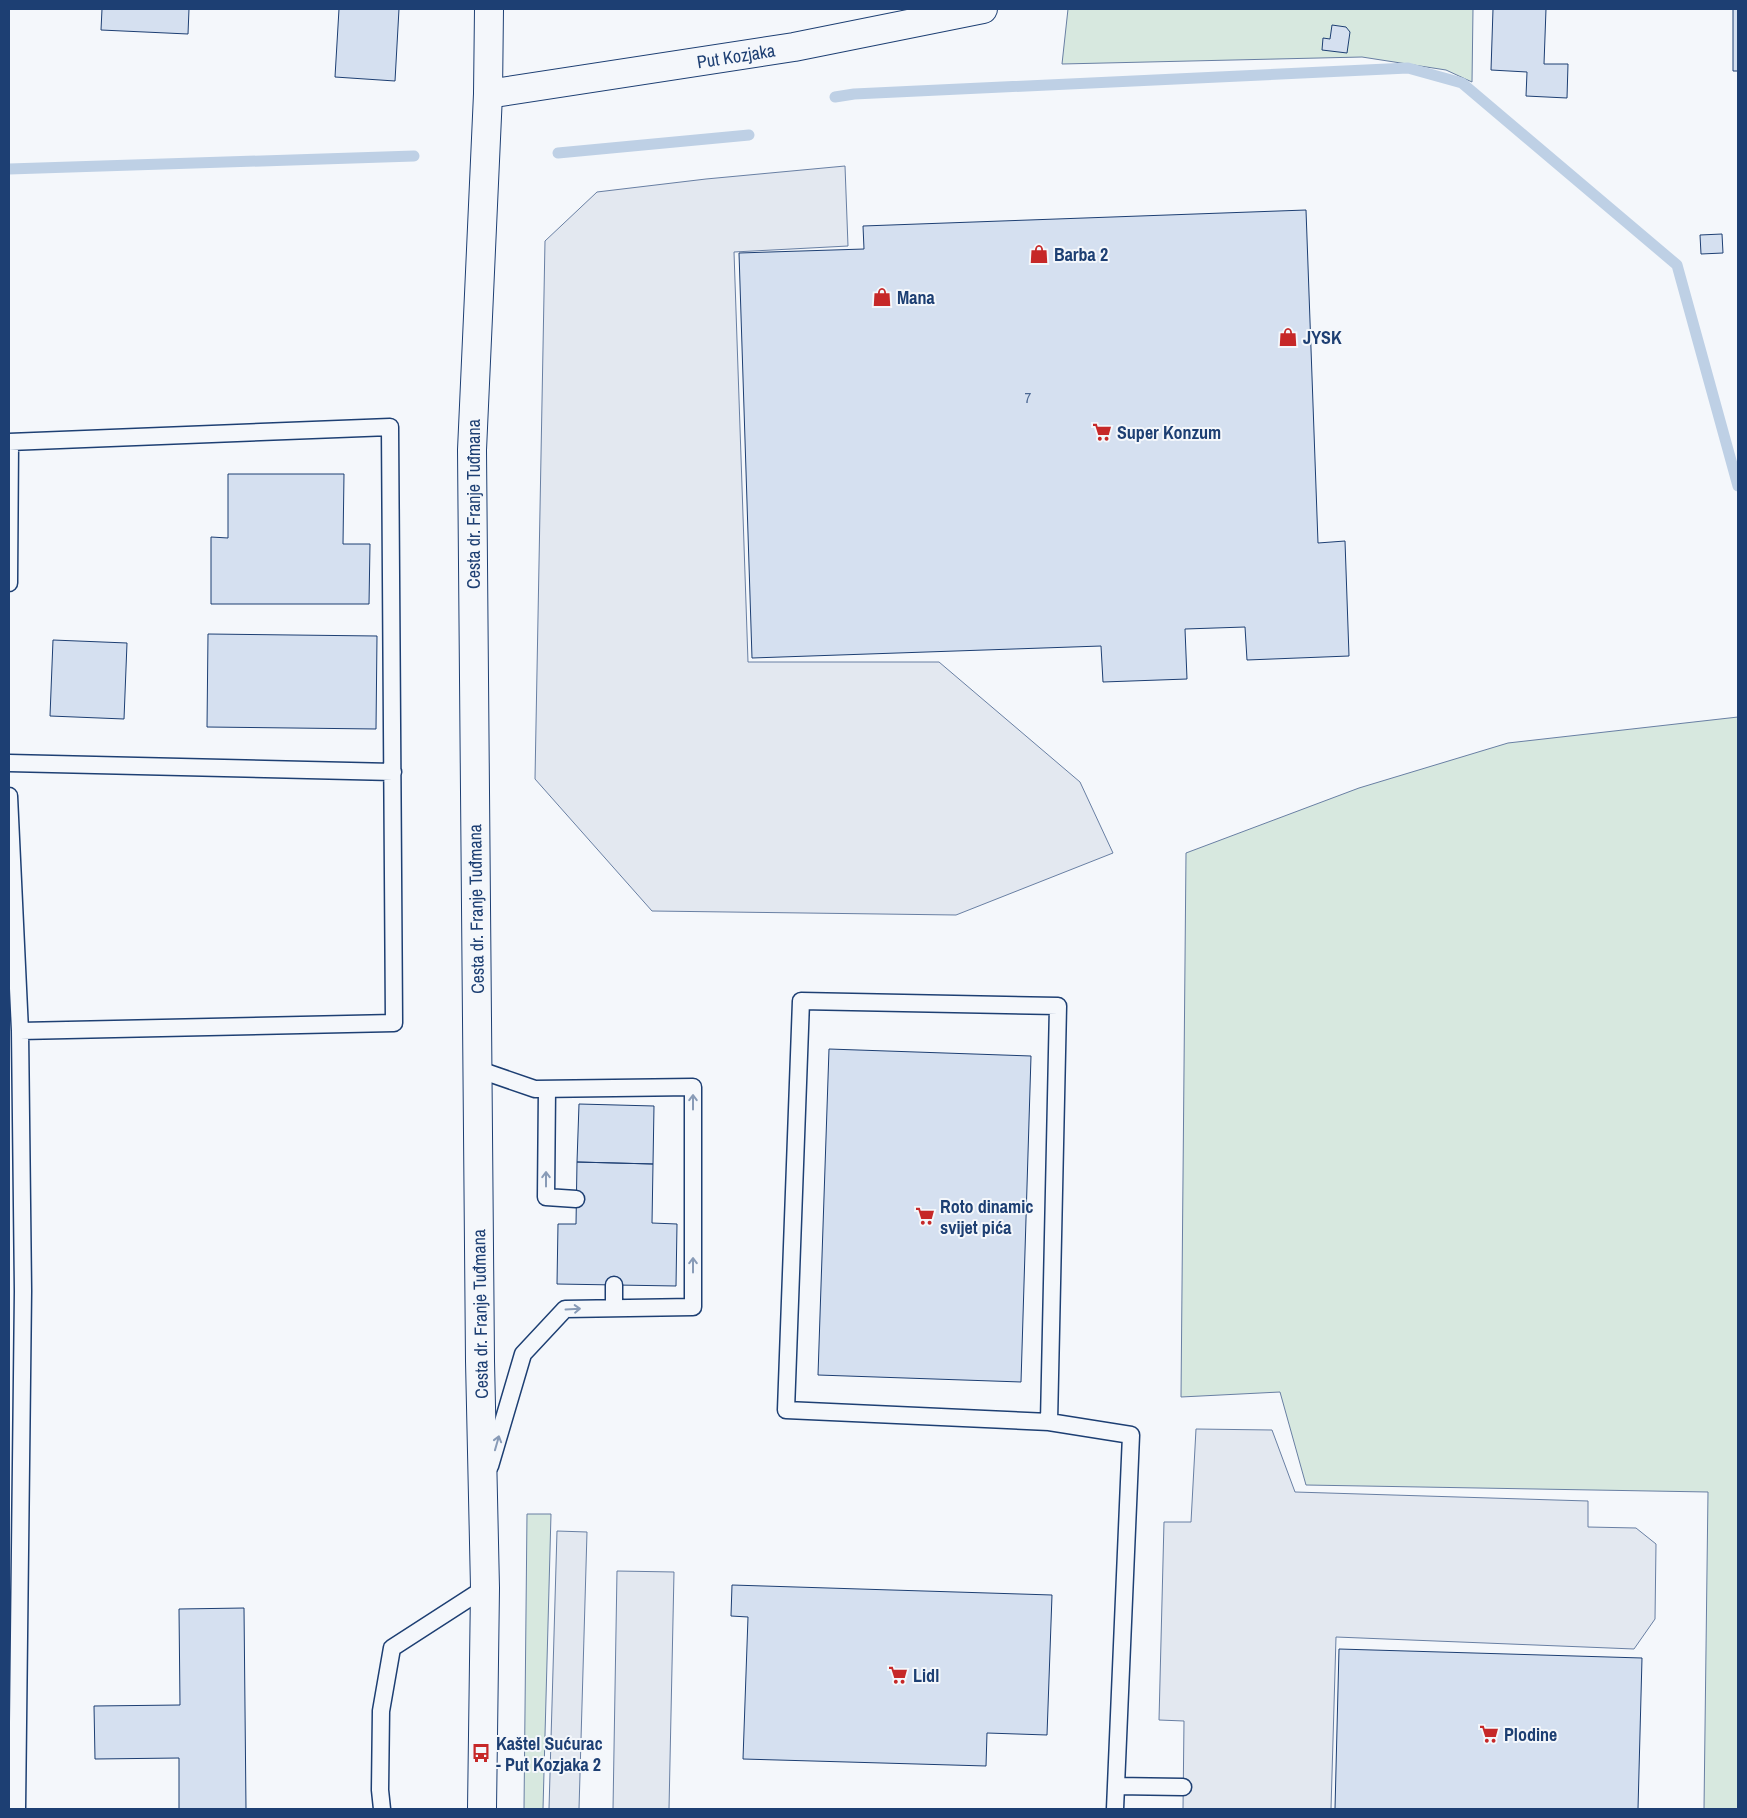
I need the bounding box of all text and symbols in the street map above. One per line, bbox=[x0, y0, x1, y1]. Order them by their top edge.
street label: Put Kozjaka bbox=[695, 37, 777, 75]
place label: Barba 2 bbox=[1054, 242, 1108, 267]
shop icon: Barba 2 bbox=[1028, 243, 1050, 265]
place label: Mana bbox=[897, 285, 936, 310]
shop icon: Mana bbox=[871, 286, 893, 308]
place label: JYSK bbox=[1303, 325, 1342, 350]
shop icon: JYSK bbox=[1277, 326, 1299, 348]
house number: 7 bbox=[1025, 387, 1032, 408]
street label: Cesta dr. Franje Tuđmana bbox=[461, 419, 486, 589]
place label: Super Konzum bbox=[1117, 420, 1221, 445]
supermarket icon: Super Konzum bbox=[1091, 421, 1113, 443]
street label: Cesta dr. Franje Tuđmana bbox=[462, 824, 490, 994]
one-way arrow bbox=[688, 1095, 698, 1111]
one-way arrow bbox=[541, 1172, 551, 1188]
place label: Roto dinamic svijet pića bbox=[940, 1194, 1034, 1240]
supermarket icon: Roto dinamic svijet pića bbox=[914, 1205, 936, 1227]
street label: Cesta dr. Franje Tuđmana bbox=[466, 1229, 494, 1399]
one-way arrow bbox=[688, 1257, 698, 1274]
one-way arrow bbox=[564, 1304, 581, 1314]
one-way arrow bbox=[492, 1436, 502, 1452]
place label: Lidl bbox=[913, 1663, 939, 1688]
supermarket icon: Lidl bbox=[887, 1664, 909, 1686]
place label: Plodine bbox=[1504, 1722, 1557, 1747]
supermarket icon: Plodine bbox=[1478, 1723, 1500, 1745]
place label: Kaštel Sućurac - Put Kozjaka 2 bbox=[496, 1731, 603, 1777]
bus stop icon: Kaštel Sućurac - Put Kozjaka 2 bbox=[470, 1742, 492, 1764]

